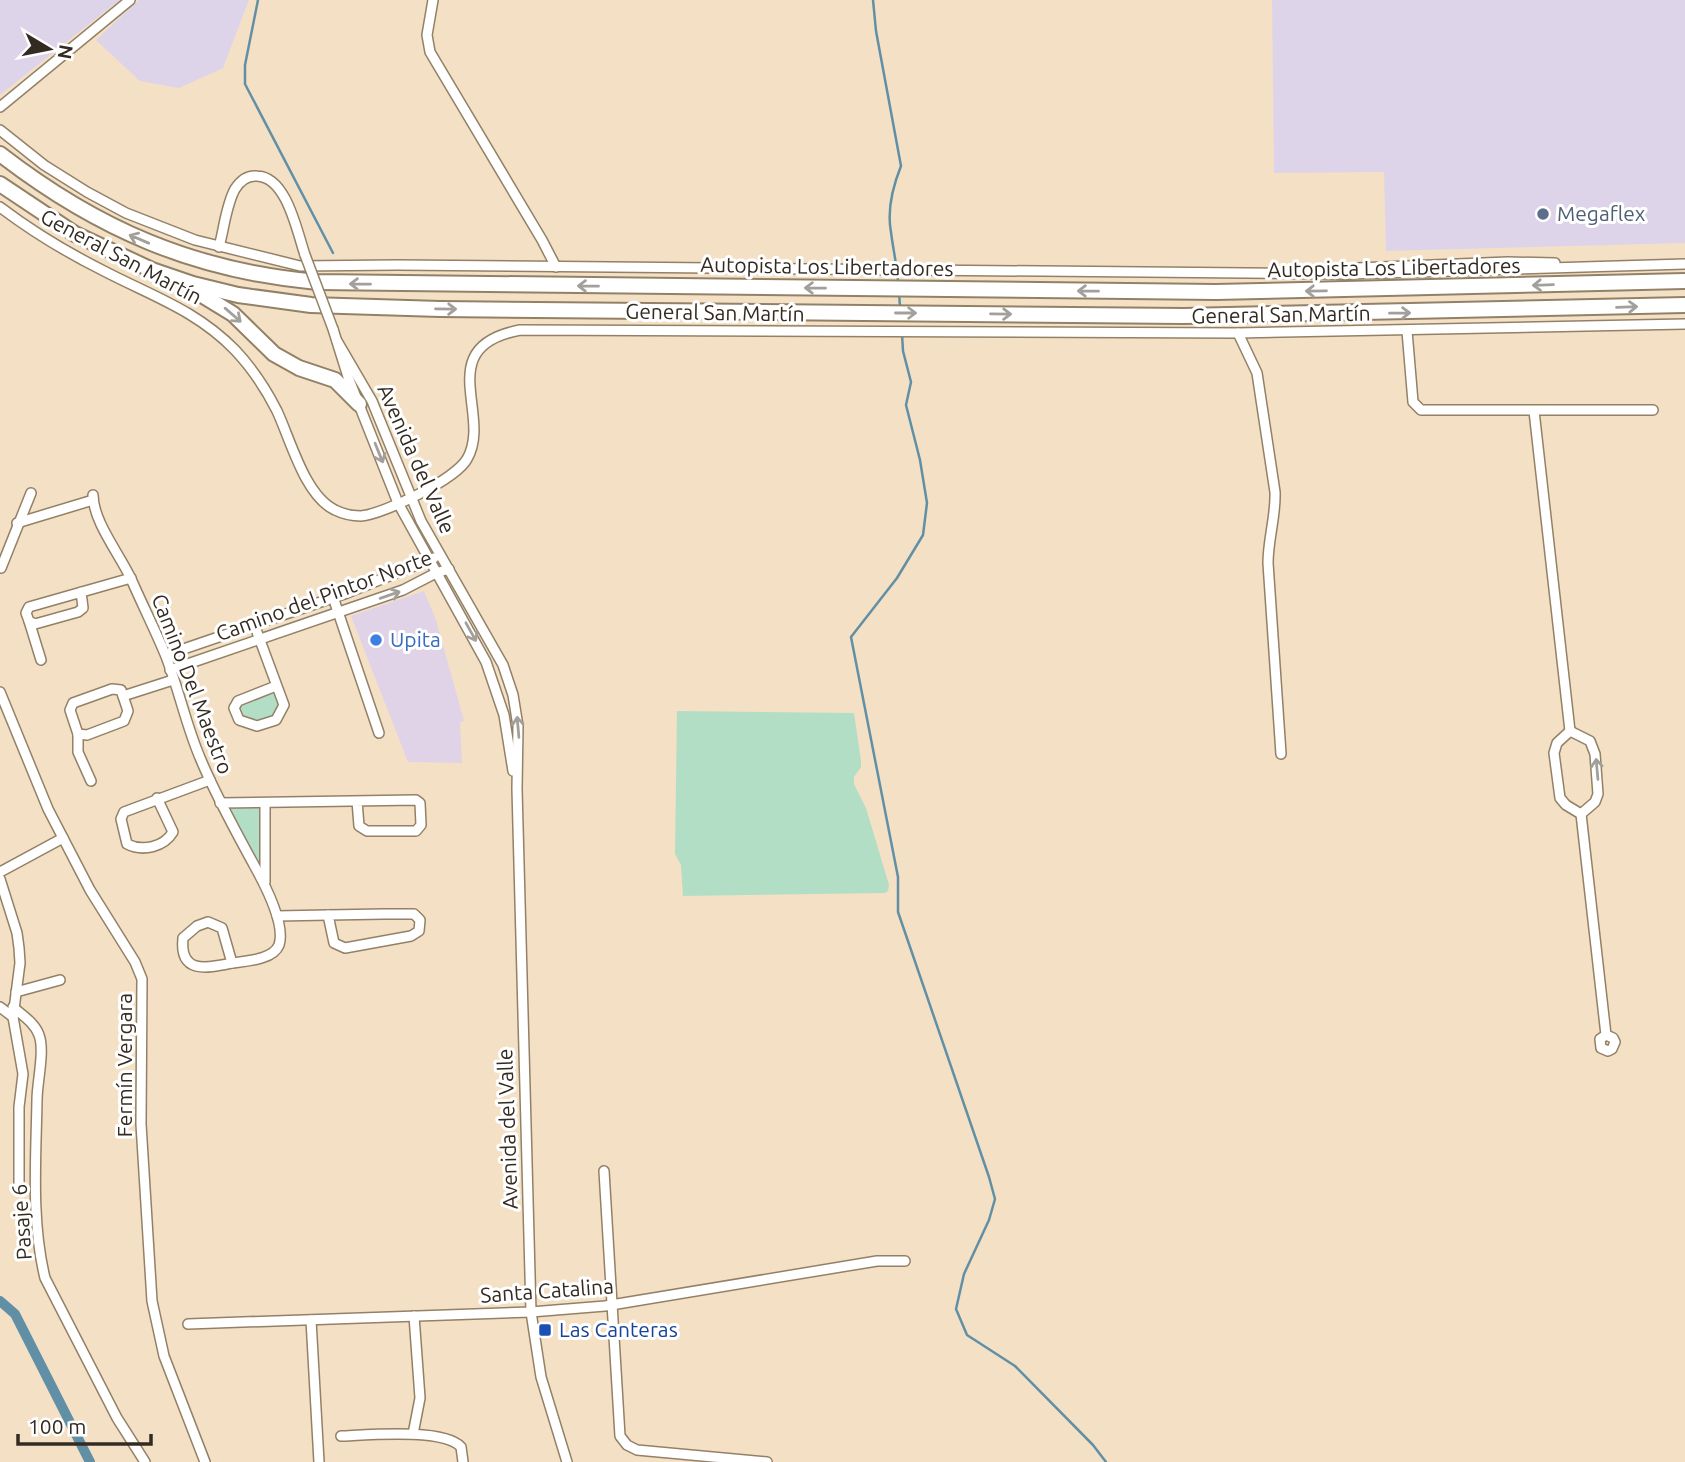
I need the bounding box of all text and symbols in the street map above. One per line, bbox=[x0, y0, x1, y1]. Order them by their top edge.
north arrow bbox=[14, 14, 84, 84]
text: N bbox=[54, 43, 78, 61]
place label: Megaflex bbox=[1557, 201, 1646, 225]
street label: General San Martín bbox=[37, 203, 206, 309]
marker: Megaflex bbox=[1535, 206, 1551, 222]
one-way arrow bbox=[129, 232, 150, 245]
street label: Autopista Los Libertadores bbox=[700, 252, 954, 280]
street label: Autopista Los Libertadores bbox=[1267, 253, 1521, 281]
one-way arrow bbox=[349, 277, 372, 290]
one-way arrow bbox=[577, 279, 600, 293]
one-way arrow bbox=[1532, 279, 1555, 292]
one-way arrow bbox=[804, 281, 827, 295]
one-way arrow bbox=[1077, 284, 1100, 298]
one-way arrow bbox=[1305, 284, 1328, 298]
street label: General San Martín bbox=[625, 298, 805, 326]
street label: General San Martín bbox=[1191, 300, 1371, 328]
one-way arrow bbox=[1615, 300, 1638, 314]
one-way arrow bbox=[434, 302, 457, 316]
one-way arrow bbox=[224, 306, 241, 323]
one-way arrow bbox=[1388, 306, 1411, 320]
one-way arrow bbox=[894, 307, 917, 320]
one-way arrow bbox=[989, 307, 1012, 321]
street label: Avenida del Valle bbox=[373, 380, 461, 537]
one-way arrow bbox=[373, 442, 386, 463]
street label: Camino del Pintor Norte bbox=[212, 545, 435, 645]
one-way arrow bbox=[378, 588, 400, 600]
street label: Camino Del Maestro bbox=[148, 590, 238, 777]
one-way arrow bbox=[464, 621, 478, 641]
place label: Upita bbox=[390, 627, 441, 651]
marker: Upita bbox=[368, 632, 384, 648]
one-way arrow bbox=[511, 716, 524, 738]
one-way arrow bbox=[1590, 758, 1603, 781]
street label: Fermín Vergara bbox=[112, 993, 136, 1137]
street label: Avenida del Valle bbox=[492, 1048, 522, 1210]
street label: Pasaje 6 bbox=[6, 1183, 36, 1261]
street label: Santa Catalina bbox=[479, 1273, 614, 1307]
place label: Las Canteras bbox=[559, 1317, 678, 1341]
marker: Las Canteras bbox=[537, 1322, 553, 1338]
scale bar bbox=[18, 1402, 150, 1446]
text: 100 m bbox=[28, 1414, 86, 1438]

